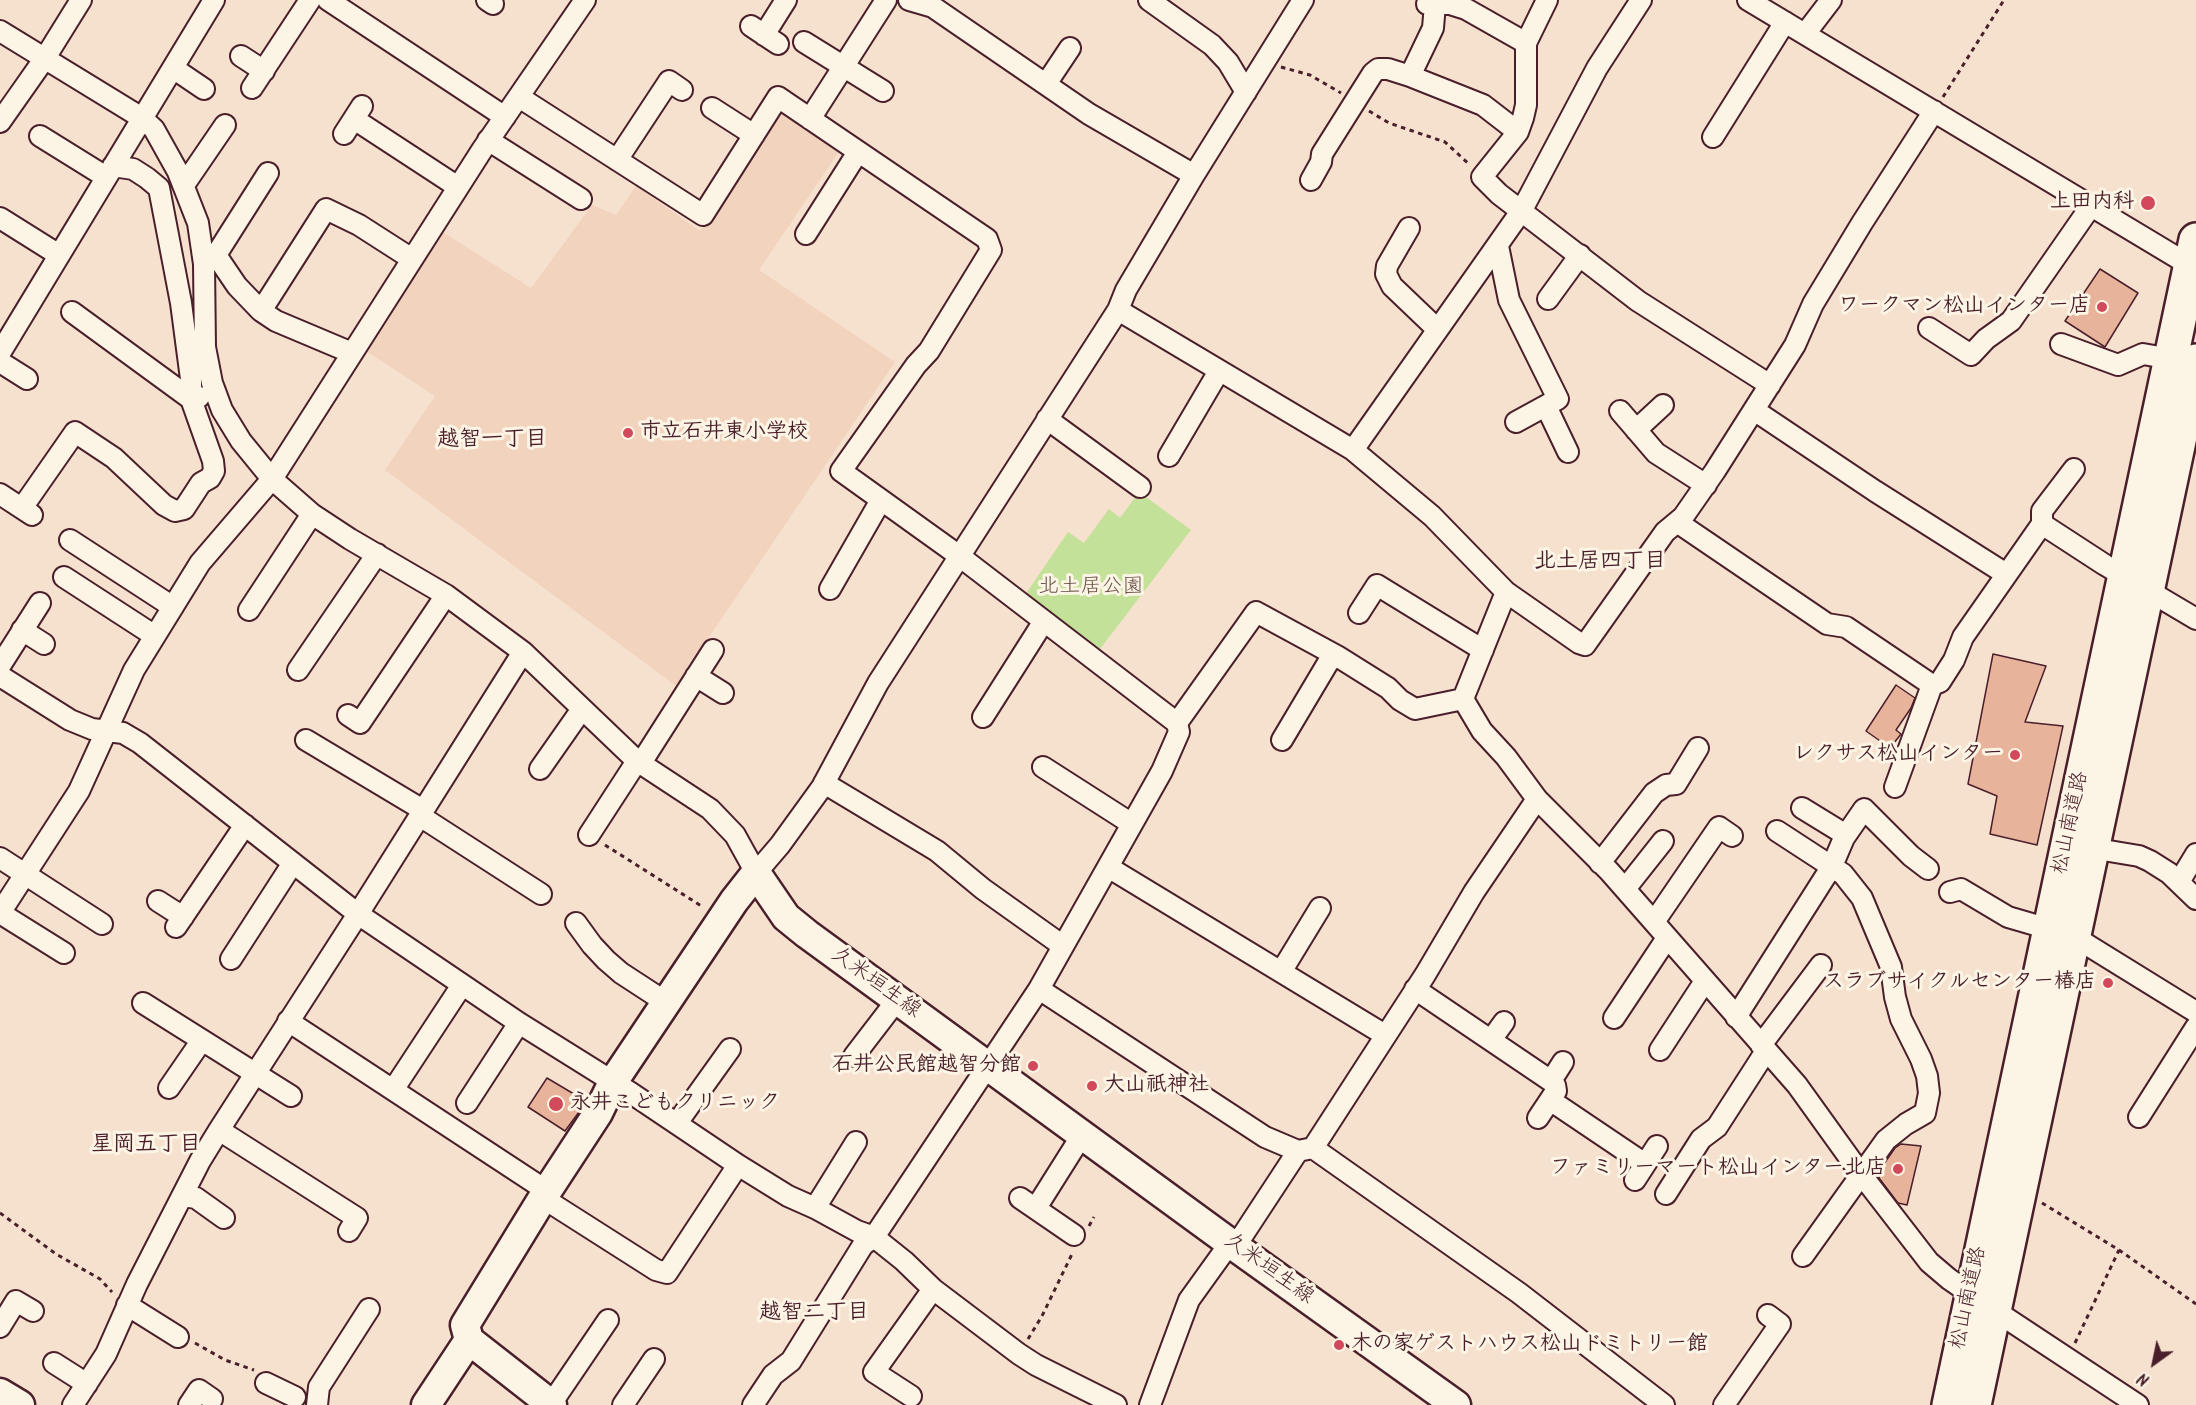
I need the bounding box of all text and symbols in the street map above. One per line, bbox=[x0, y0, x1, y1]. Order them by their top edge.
place label: 上田内科 bbox=[2050, 190, 2134, 216]
marker: 上田内科 bbox=[2139, 194, 2157, 212]
place label: ワークマン松山インター店 bbox=[1838, 294, 2090, 320]
marker: ワークマン松山インター店 bbox=[2095, 300, 2109, 314]
place label: 市立石井東小学校 bbox=[640, 420, 808, 446]
marker: 市立石井東小学校 bbox=[621, 426, 635, 440]
district label: 越智一丁目 bbox=[437, 428, 547, 454]
district label: 北土居四丁目 bbox=[1534, 550, 1666, 576]
park label: 北土居公園 bbox=[1039, 575, 1143, 601]
place label: レクサス松山インター bbox=[1793, 742, 2003, 768]
marker: レクサス松山インター bbox=[2008, 748, 2022, 762]
street label: 松山南道路 bbox=[2049, 769, 2095, 877]
street label: 久米垣生線 bbox=[825, 943, 925, 1025]
place label: スラブサイクルセンター椿店 bbox=[1823, 970, 2096, 996]
marker: スラブサイクルセンター椿店 bbox=[2101, 976, 2115, 990]
place label: 石井公民館越智分館 bbox=[832, 1053, 1021, 1079]
marker: 石井公民館越智分館 bbox=[1026, 1059, 1040, 1073]
place label: 大山祇神社 bbox=[1104, 1073, 1209, 1099]
marker: 大山祇神社 bbox=[1085, 1079, 1099, 1093]
place label: 永井こどもクリニック bbox=[570, 1091, 780, 1117]
marker: 永井こどもクリニック bbox=[547, 1095, 565, 1113]
district label: 星岡五丁目 bbox=[91, 1133, 201, 1159]
place label: ファミリーマート松山インター北店 bbox=[1550, 1156, 1886, 1182]
marker: ファミリーマート松山インター北店 bbox=[1891, 1162, 1905, 1176]
street label: 久米垣生線 bbox=[1218, 1229, 1318, 1311]
street label: 松山南道路 bbox=[1947, 1244, 1993, 1352]
district label: 越智二丁目 bbox=[759, 1301, 869, 1327]
place label: 木の家ゲストハウス松山ドミトリー館 bbox=[1351, 1332, 1708, 1358]
north arrow bbox=[2124, 1333, 2184, 1393]
marker: 木の家ゲストハウス松山ドミトリー館 bbox=[1332, 1338, 1346, 1352]
text: N bbox=[2133, 1365, 2155, 1392]

